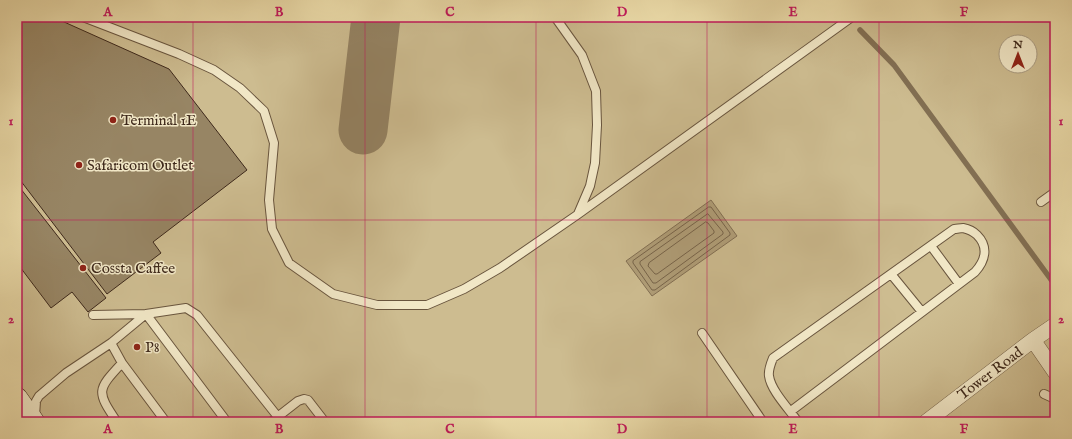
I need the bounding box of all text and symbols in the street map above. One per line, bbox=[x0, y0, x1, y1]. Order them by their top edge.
text: A bbox=[103, 4, 114, 21]
text: B bbox=[275, 4, 284, 21]
text: C bbox=[445, 4, 455, 21]
text: D bbox=[617, 4, 628, 21]
text: E bbox=[788, 4, 798, 21]
text: F bbox=[960, 4, 969, 21]
north arrow bbox=[998, 34, 1038, 74]
text: N bbox=[1012, 38, 1023, 52]
place label: Terminal 1E bbox=[121, 111, 196, 130]
text: 1 bbox=[9, 113, 14, 130]
text: 1 bbox=[1059, 113, 1064, 130]
marker: Terminal 1E bbox=[108, 115, 118, 125]
place label: Safaricom Outlet bbox=[87, 156, 193, 175]
marker: Safaricom Outlet bbox=[74, 160, 84, 170]
place label: Cossta Caffee bbox=[91, 259, 175, 278]
marker: Cossta Caffee bbox=[78, 263, 88, 273]
text: 2 bbox=[8, 311, 14, 328]
text: 2 bbox=[1058, 311, 1064, 328]
place label: P8 bbox=[145, 338, 160, 357]
marker: P8 bbox=[132, 342, 142, 352]
street label: Tower Road bbox=[954, 342, 1028, 404]
text: A bbox=[103, 421, 114, 438]
text: B bbox=[275, 421, 284, 438]
text: C bbox=[445, 421, 455, 438]
text: D bbox=[617, 421, 628, 438]
text: E bbox=[788, 421, 798, 438]
text: F bbox=[960, 421, 969, 438]

